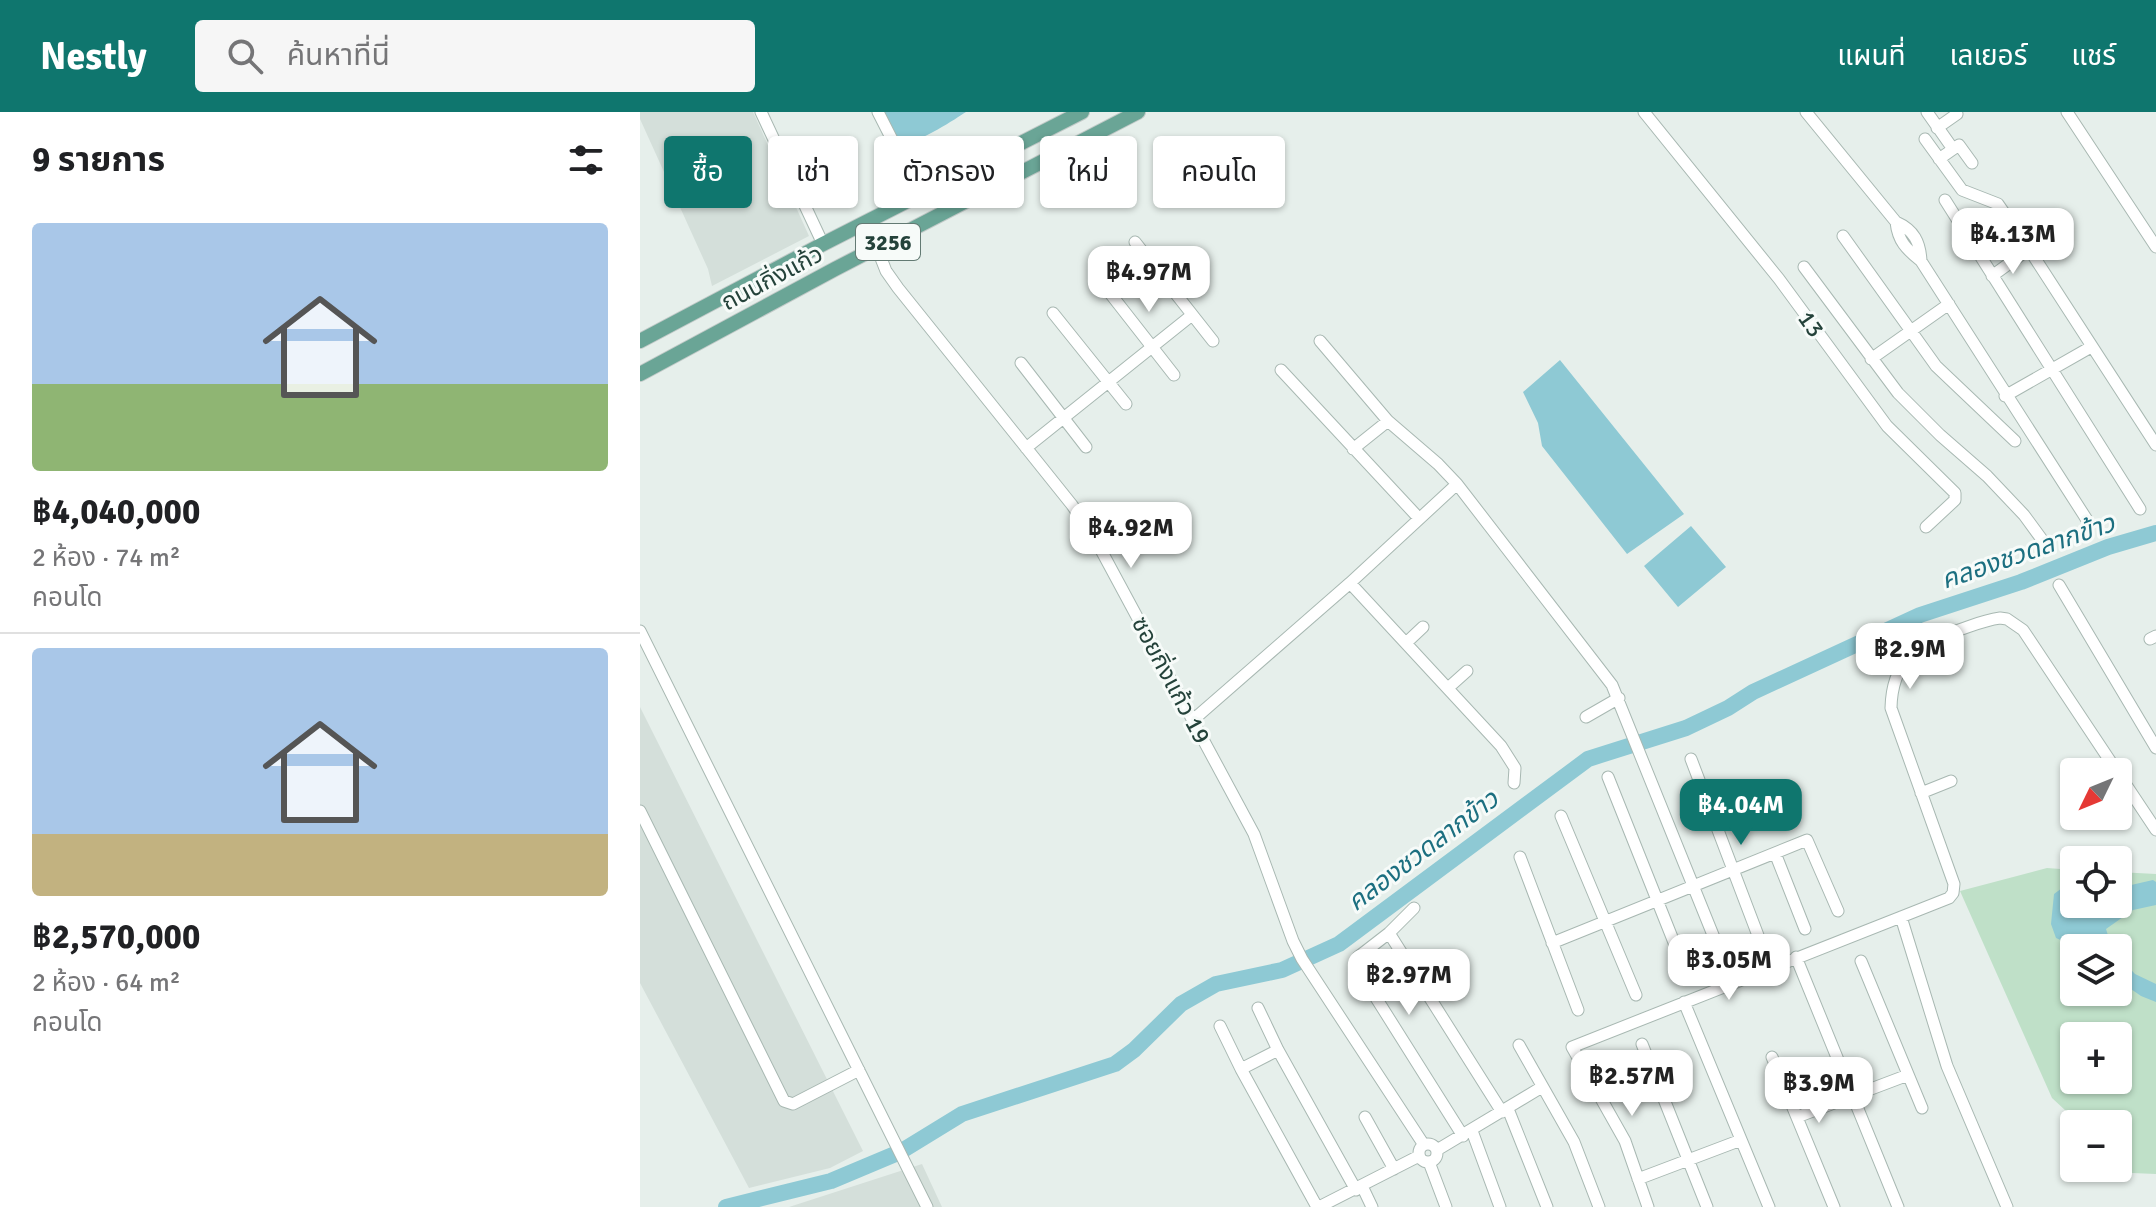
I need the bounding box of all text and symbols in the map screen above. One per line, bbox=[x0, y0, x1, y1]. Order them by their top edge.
search box bbox=[195, 20, 755, 92]
text: Nestly bbox=[40, 33, 147, 80]
icon: search bbox=[223, 34, 267, 78]
text: ค้นหาที่นี่ bbox=[287, 37, 390, 74]
text: แผนที่ bbox=[1837, 39, 1906, 73]
text: เลเยอร์ bbox=[1950, 39, 2027, 73]
text: แชร์ bbox=[2071, 39, 2116, 73]
chip: ซื้อ bbox=[664, 136, 752, 208]
chip: เช่า bbox=[768, 136, 858, 208]
chip: ตัวกรอง bbox=[874, 136, 1024, 208]
chip: ใหม่ bbox=[1040, 136, 1137, 208]
chip: คอนโด bbox=[1153, 136, 1285, 208]
icon: filters bbox=[564, 138, 608, 182]
text: 9 รายการ bbox=[32, 139, 165, 181]
pin: ฿4.13M bbox=[1948, 208, 2078, 276]
text: ฿4.13M bbox=[1970, 218, 2056, 250]
road number: 3256 bbox=[856, 224, 920, 260]
street label: ถนนกิ่งแก้ว bbox=[716, 238, 828, 317]
pin: ฿4.97M bbox=[1084, 246, 1214, 314]
text: ฿4.97M bbox=[1106, 256, 1192, 288]
icon: home bbox=[248, 275, 392, 419]
street label: 13 bbox=[1791, 305, 1831, 343]
text: ฿4,040,000 bbox=[32, 491, 200, 533]
pin: ฿4.92M bbox=[1066, 502, 1196, 570]
water label: คลองชวดลากข้าว bbox=[1937, 507, 2120, 597]
text: ฿4.92M bbox=[1088, 512, 1174, 544]
text: 2 ห้อง · 74 m² bbox=[32, 542, 181, 574]
text: คอนโด bbox=[32, 582, 103, 614]
street label: ซอยกิ่งแก้ว 19 bbox=[1125, 611, 1218, 749]
pin: ฿2.9M bbox=[1854, 623, 1966, 691]
text: ฿2.9M bbox=[1874, 633, 1946, 665]
icon: home bbox=[248, 700, 392, 844]
north arrow bbox=[2060, 758, 2132, 830]
map controls bbox=[2060, 758, 2132, 1182]
pin: ฿4.04M bbox=[1676, 779, 1806, 847]
water label: คลองชวดลากข้าว bbox=[1341, 783, 1506, 918]
text: ฿4.04M bbox=[1698, 789, 1784, 821]
button: locate bbox=[2060, 846, 2132, 918]
text: ฿2,570,000 bbox=[32, 916, 200, 958]
pin: ฿3.05M bbox=[1664, 934, 1794, 1002]
button: layers bbox=[2060, 934, 2132, 1006]
text: ฿3.05M bbox=[1686, 944, 1772, 976]
pin: ฿2.97M bbox=[1344, 949, 1474, 1017]
text: ฿2.97M bbox=[1366, 959, 1452, 991]
text: 2 ห้อง · 64 m² bbox=[32, 967, 181, 999]
text: คอนโด bbox=[32, 1007, 103, 1039]
button: + bbox=[2060, 1022, 2132, 1094]
pin: ฿2.57M bbox=[1567, 1050, 1697, 1118]
pin: ฿3.9M bbox=[1763, 1057, 1875, 1125]
text: ฿2.57M bbox=[1589, 1060, 1675, 1092]
text: ฿3.9M bbox=[1783, 1067, 1855, 1099]
button: − bbox=[2060, 1110, 2132, 1182]

